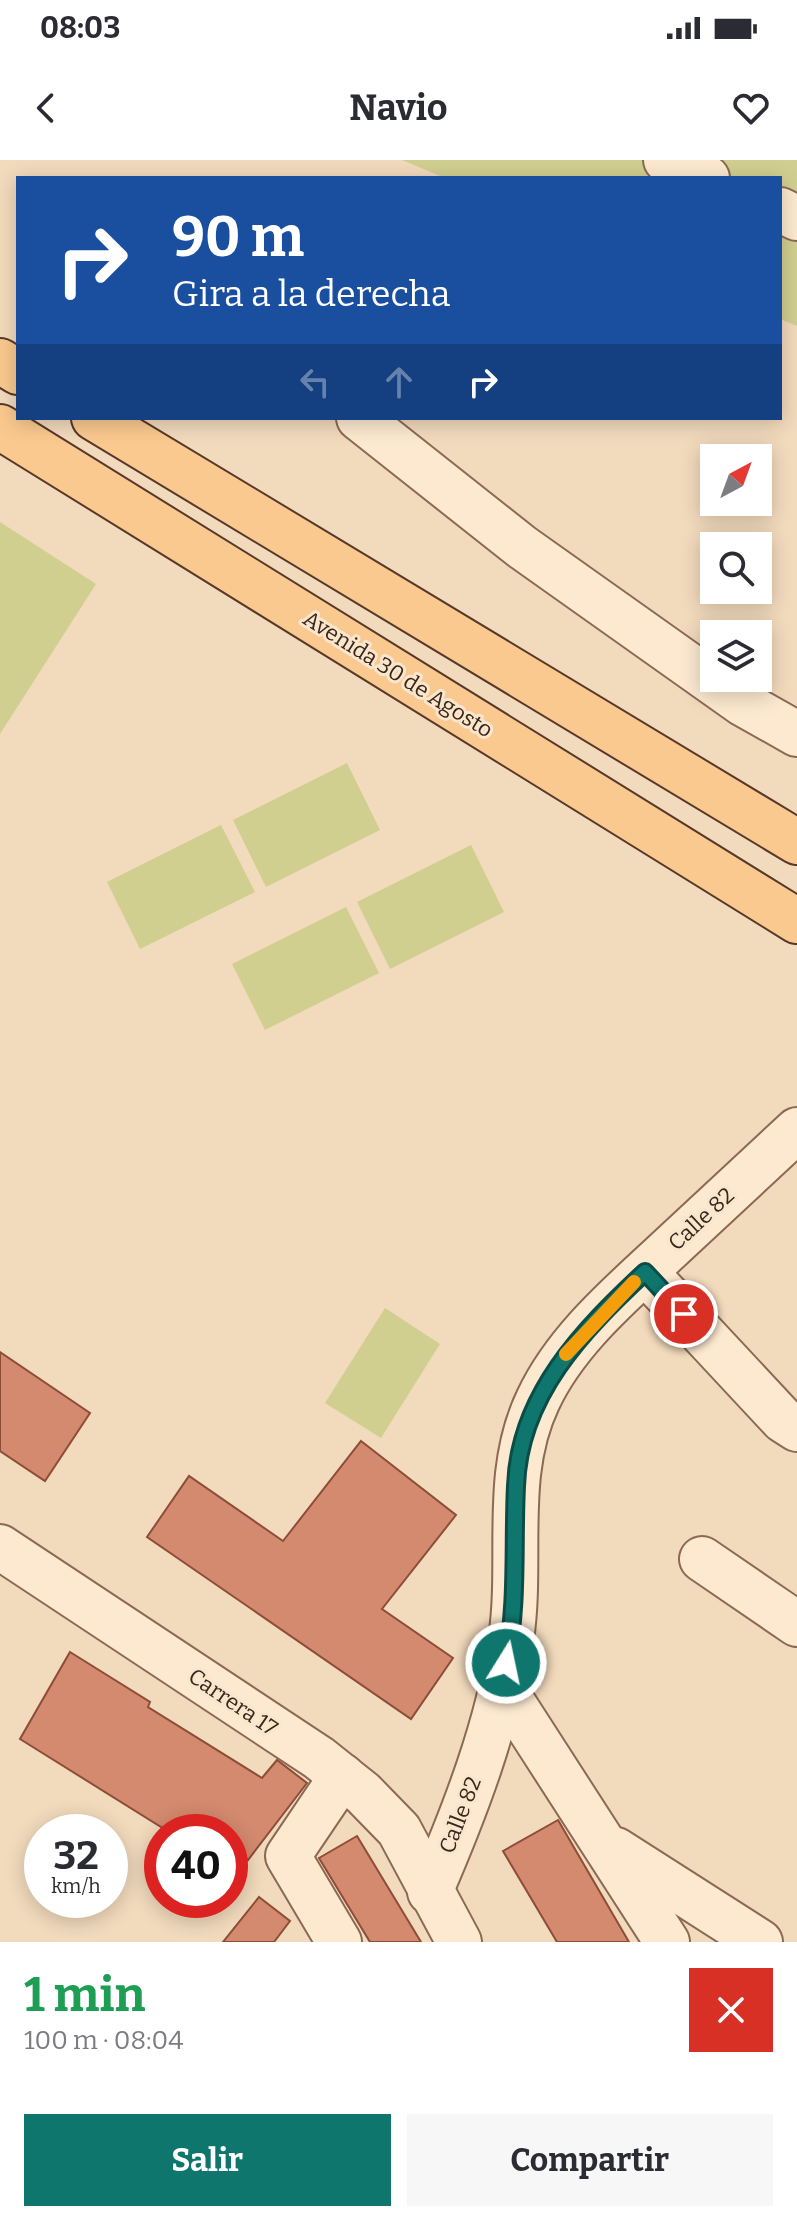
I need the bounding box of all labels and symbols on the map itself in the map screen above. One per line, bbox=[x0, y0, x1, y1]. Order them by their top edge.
north arrow bbox=[700, 444, 772, 516]
street label: Avenida 30 de Agosto bbox=[298, 605, 498, 743]
street label: Calle 82 bbox=[663, 1182, 739, 1256]
pin bbox=[650, 1280, 718, 1348]
position arrow bbox=[464, 1621, 548, 1705]
street label: Carrera 17 bbox=[183, 1662, 283, 1742]
street label: Calle 82 bbox=[433, 1773, 487, 1857]
speed limit sign: 40 bbox=[144, 1814, 248, 1918]

